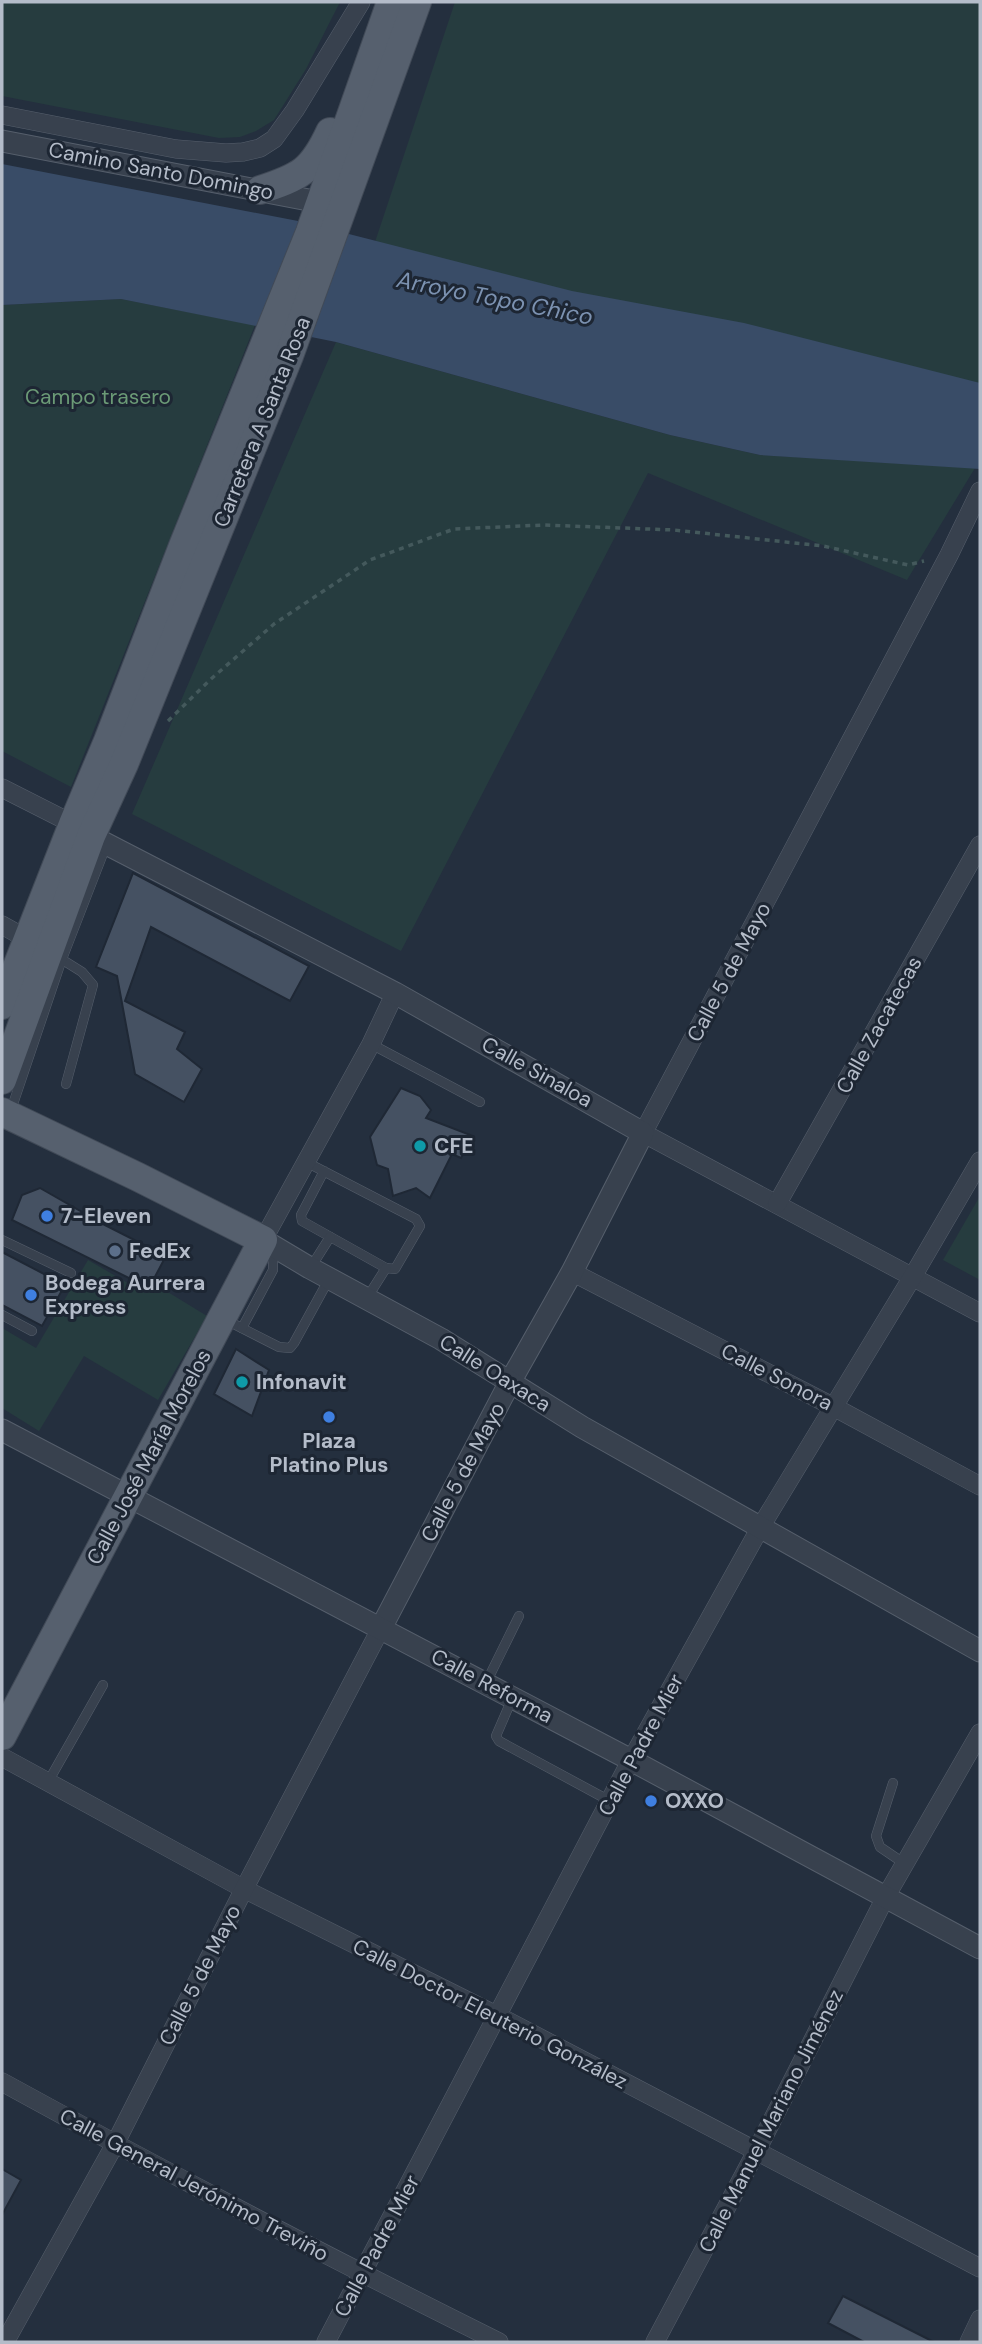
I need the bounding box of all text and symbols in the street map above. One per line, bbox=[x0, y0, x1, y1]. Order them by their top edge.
street label: Camino Santo Domingo bbox=[46, 135, 276, 207]
water label: Arroyo Topo Chico bbox=[393, 264, 596, 332]
street label: Carretera A Santa Rosa bbox=[207, 313, 317, 531]
park label: Campo trasero bbox=[25, 383, 171, 411]
street label: Calle 5 de Mayo bbox=[680, 897, 778, 1047]
street label: Calle Zacatecas bbox=[830, 951, 928, 1099]
street label: Calle Sinaloa bbox=[477, 1030, 597, 1114]
place label: CFE bbox=[434, 1132, 473, 1160]
marker: CFE bbox=[412, 1138, 428, 1154]
place label: 7-Eleven bbox=[61, 1202, 151, 1230]
marker: 7-Eleven bbox=[39, 1208, 55, 1224]
place label: FedEx bbox=[129, 1237, 191, 1265]
marker: FedEx bbox=[107, 1243, 123, 1259]
place label: Bodega Aurrera Express bbox=[45, 1269, 205, 1321]
marker: Bodega Aurrera Express bbox=[23, 1287, 39, 1303]
street label: Calle Oaxaca bbox=[434, 1328, 556, 1418]
street label: Calle Sonora bbox=[716, 1337, 838, 1417]
street label: Calle José María Morelos bbox=[80, 1344, 218, 1570]
place label: Infonavit bbox=[256, 1368, 347, 1396]
marker: Infonavit bbox=[234, 1374, 250, 1390]
street label: Calle 5 de Mayo bbox=[414, 1397, 512, 1547]
marker: Plaza Platino Plus bbox=[321, 1409, 337, 1425]
place label: Plaza Platino Plus bbox=[270, 1427, 388, 1479]
street label: Calle Reforma bbox=[426, 1642, 558, 1730]
street label: Calle Padre Mier bbox=[592, 1669, 690, 1821]
place label: OXXO bbox=[665, 1787, 724, 1815]
marker: OXXO bbox=[643, 1793, 659, 1809]
street label: Calle 5 de Mayo bbox=[152, 1900, 248, 2050]
street label: Calle Doctor Eleuterio González bbox=[348, 1932, 632, 2096]
street label: Calle Manuel Mariano Jiménez bbox=[692, 1985, 850, 2257]
street label: Calle General Jerónimo Treviño bbox=[55, 2102, 333, 2268]
street label: Calle Padre Mier bbox=[328, 2170, 426, 2322]

